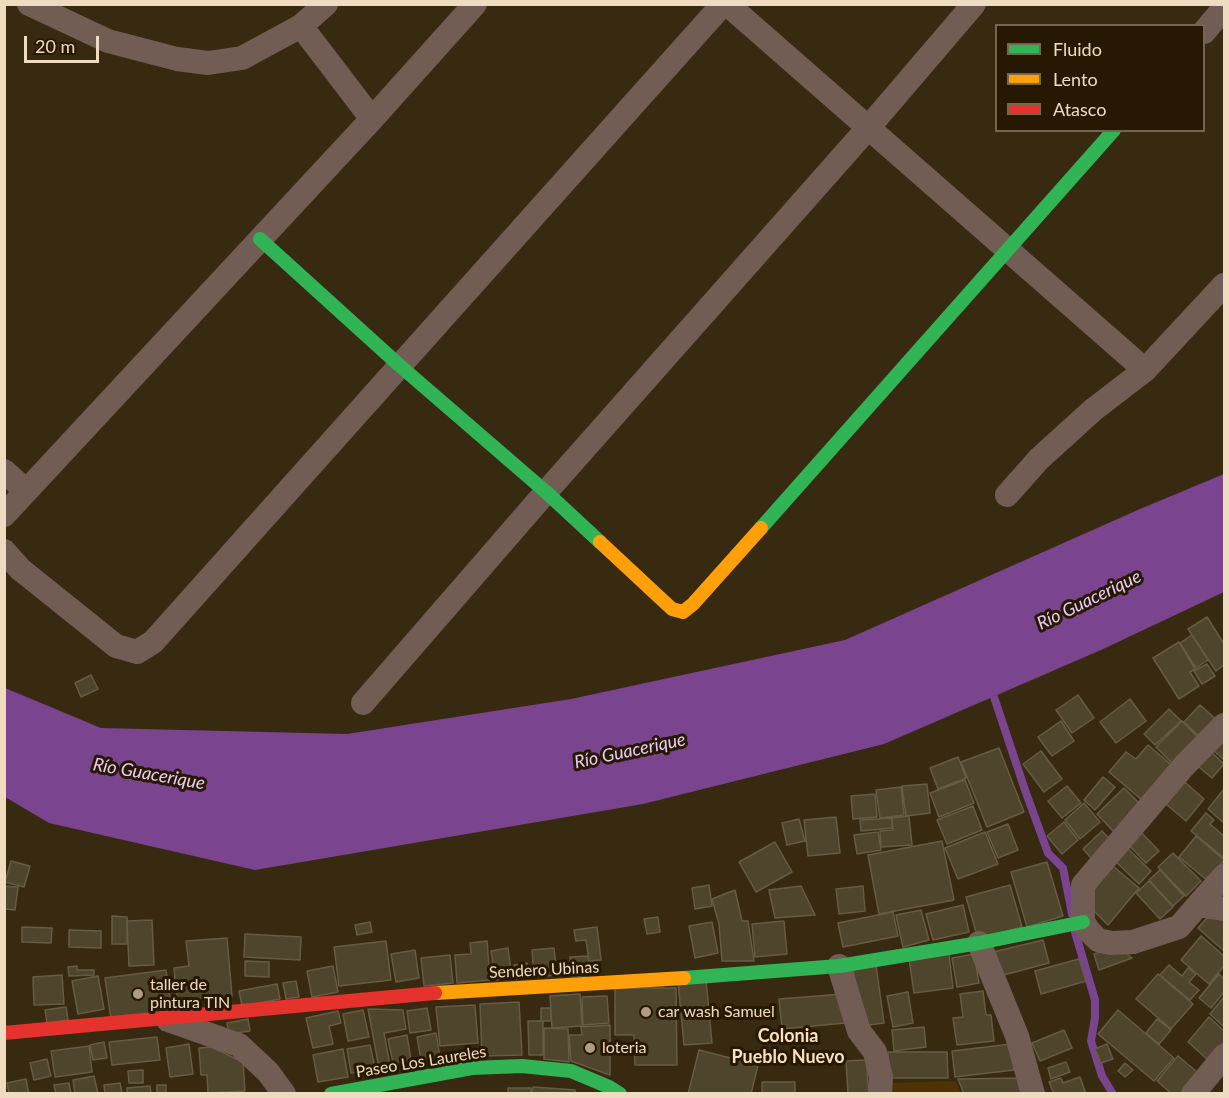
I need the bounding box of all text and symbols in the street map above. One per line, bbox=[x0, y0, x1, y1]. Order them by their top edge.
scale bar bbox=[27, 24, 102, 62]
legend bbox=[995, 24, 1205, 132]
text: 20 m bbox=[35, 35, 75, 57]
text: Fluido bbox=[1053, 38, 1102, 60]
text: Lento bbox=[1053, 68, 1098, 90]
text: Atasco bbox=[1053, 98, 1106, 120]
water label: Río Guacerique bbox=[1033, 565, 1145, 635]
water label: Río Guacerique bbox=[572, 729, 688, 773]
water label: Río Guacerique bbox=[91, 754, 207, 794]
street label: Sendero Ubinas bbox=[488, 958, 600, 982]
place label: taller de pintura TIN bbox=[150, 975, 230, 1013]
marker: taller de pintura TIN bbox=[131, 987, 145, 1001]
place label: car wash Samuel bbox=[658, 1002, 775, 1022]
marker: car wash Samuel bbox=[639, 1005, 653, 1019]
district label: Colonia Pueblo Nuevo bbox=[731, 1025, 845, 1068]
place label: loteria bbox=[602, 1038, 646, 1058]
marker: loteria bbox=[583, 1041, 597, 1055]
street label: Paseo Los Laureles bbox=[354, 1042, 488, 1082]

